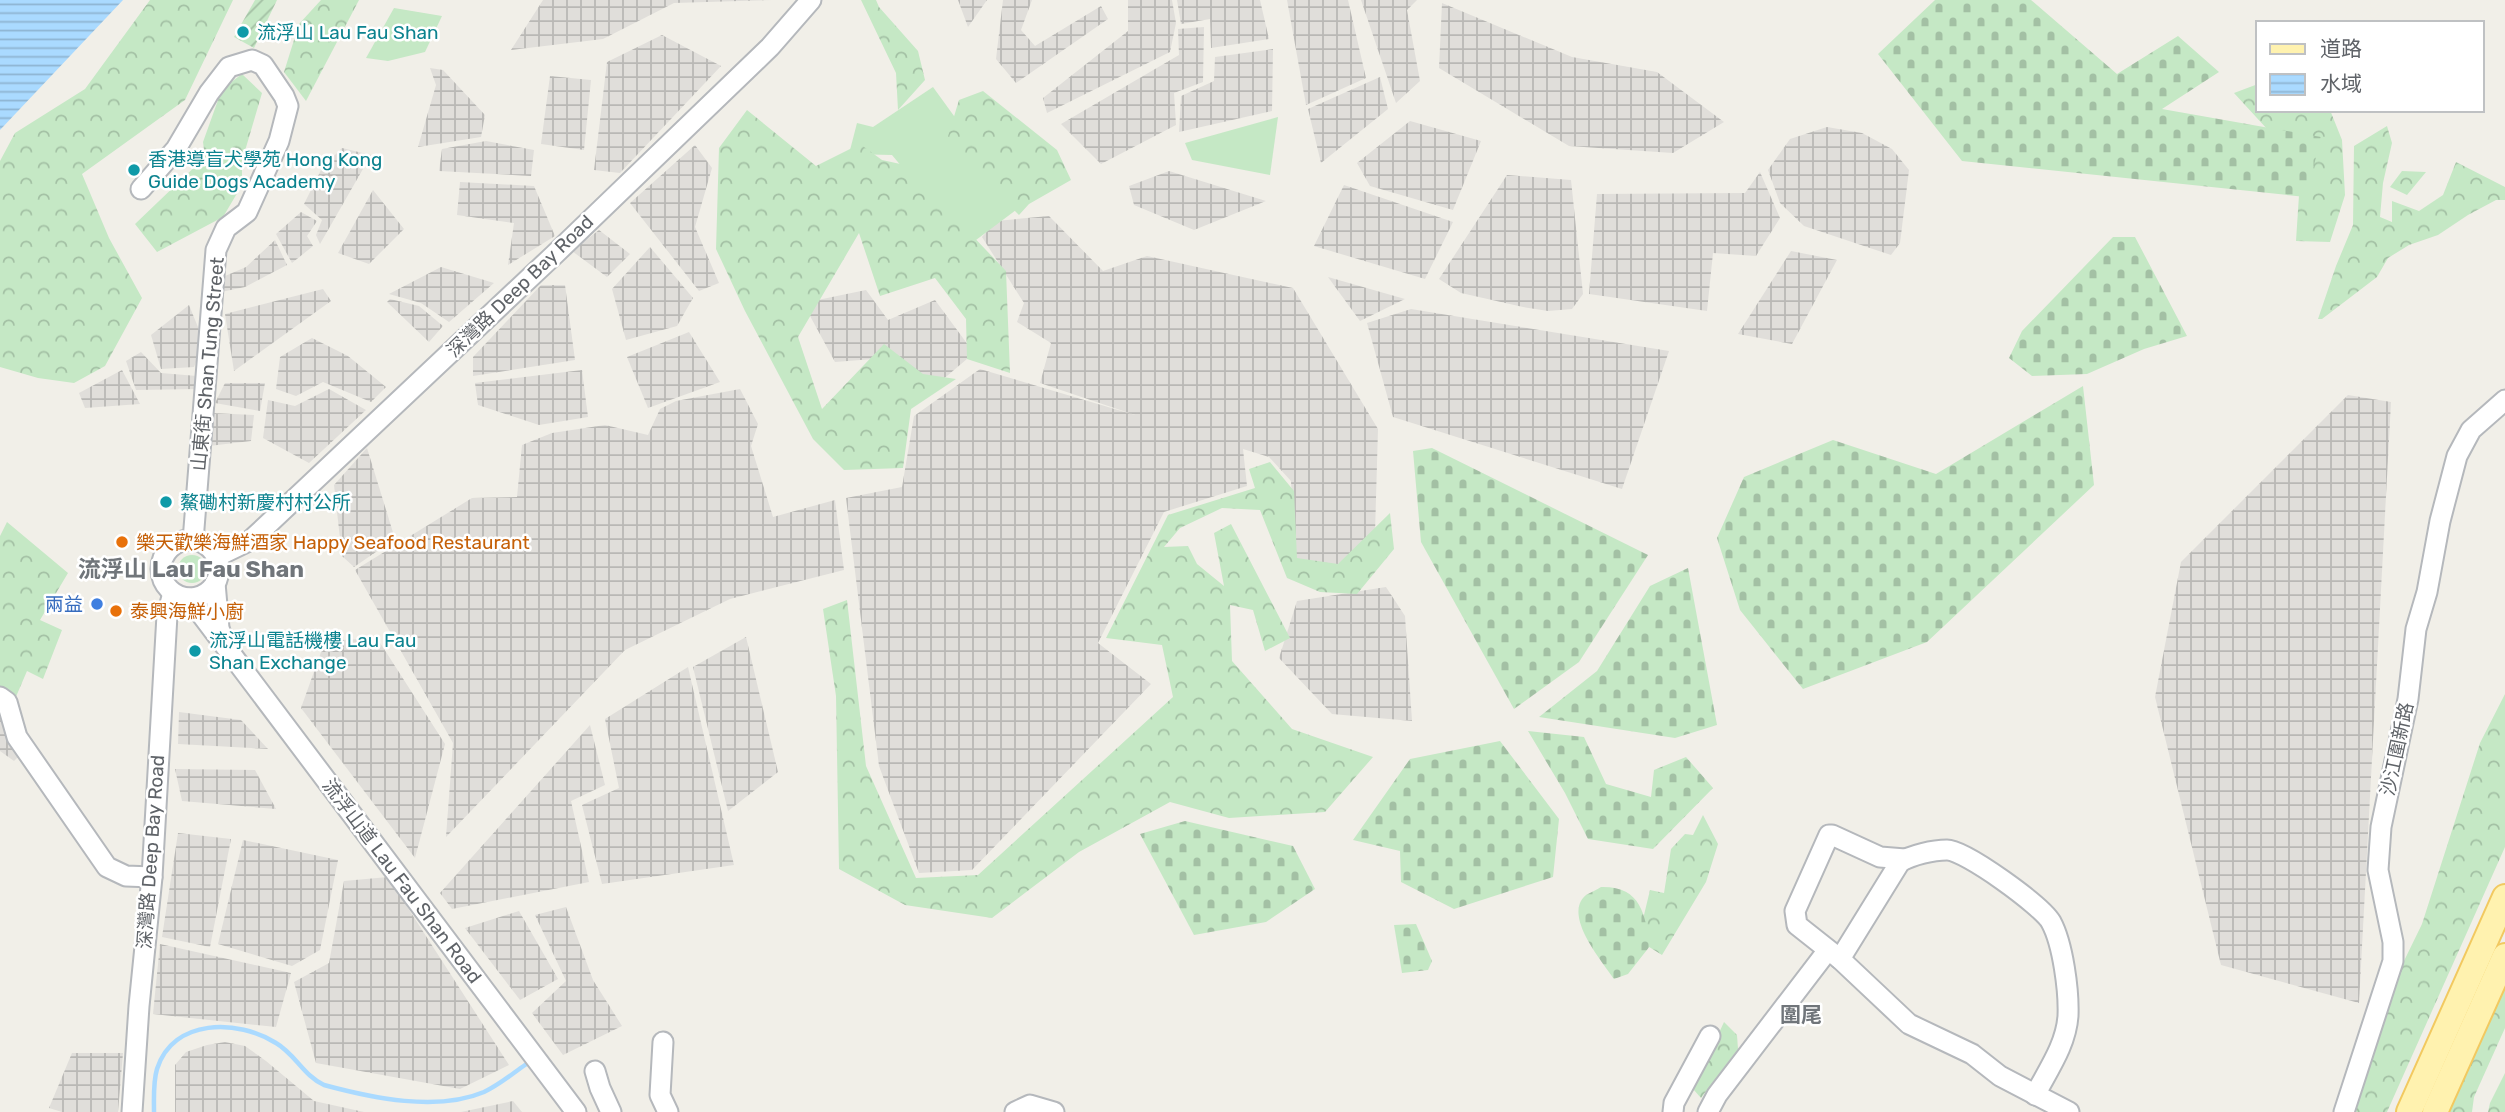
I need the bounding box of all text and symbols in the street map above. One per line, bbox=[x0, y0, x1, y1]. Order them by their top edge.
place label: 流浮山 Lau Fau Shan bbox=[257, 21, 438, 44]
legend bbox=[2256, 21, 2484, 112]
marker: 流浮山 Lau Fau Shan bbox=[235, 24, 251, 40]
text: 道路 bbox=[2320, 36, 2362, 61]
text: 水域 bbox=[2320, 71, 2362, 96]
place label: 香港導盲犬學苑 Hong Kong Guide Dogs Academy bbox=[148, 148, 382, 193]
marker: 香港導盲犬學苑 Hong Kong Guide Dogs Academy bbox=[126, 162, 142, 178]
street label: 深灣路 Deep Bay Road bbox=[442, 210, 598, 362]
street label: 山東街 Shan Tung Street bbox=[187, 256, 229, 472]
place label: 鰲磡村新慶村村公所 bbox=[180, 491, 351, 514]
marker: 鰲磡村新慶村村公所 bbox=[158, 494, 174, 510]
place label: 樂天歡樂海鮮酒家 Happy Seafood Restaurant bbox=[136, 531, 530, 554]
marker: 樂天歡樂海鮮酒家 Happy Seafood Restaurant bbox=[114, 534, 130, 550]
district label: 流浮山 Lau Fau Shan bbox=[78, 555, 304, 583]
place label: 兩益 bbox=[45, 593, 83, 616]
marker: 兩益 bbox=[89, 596, 105, 612]
place label: 泰興海鮮小廚 bbox=[130, 600, 244, 623]
marker: 泰興海鮮小廚 bbox=[108, 603, 124, 619]
place label: 流浮山電話機樓 Lau Fau Shan Exchange bbox=[209, 629, 416, 674]
marker: 流浮山電話機樓 Lau Fau Shan Exchange bbox=[187, 643, 203, 659]
street label: 沙江圍新路 bbox=[2376, 700, 2418, 798]
street label: 深灣路 Deep Bay Road bbox=[133, 754, 169, 950]
street label: 流浮山道 Lau Fau Shan Road bbox=[318, 774, 486, 988]
district label: 圍尾 bbox=[1780, 1002, 1822, 1027]

